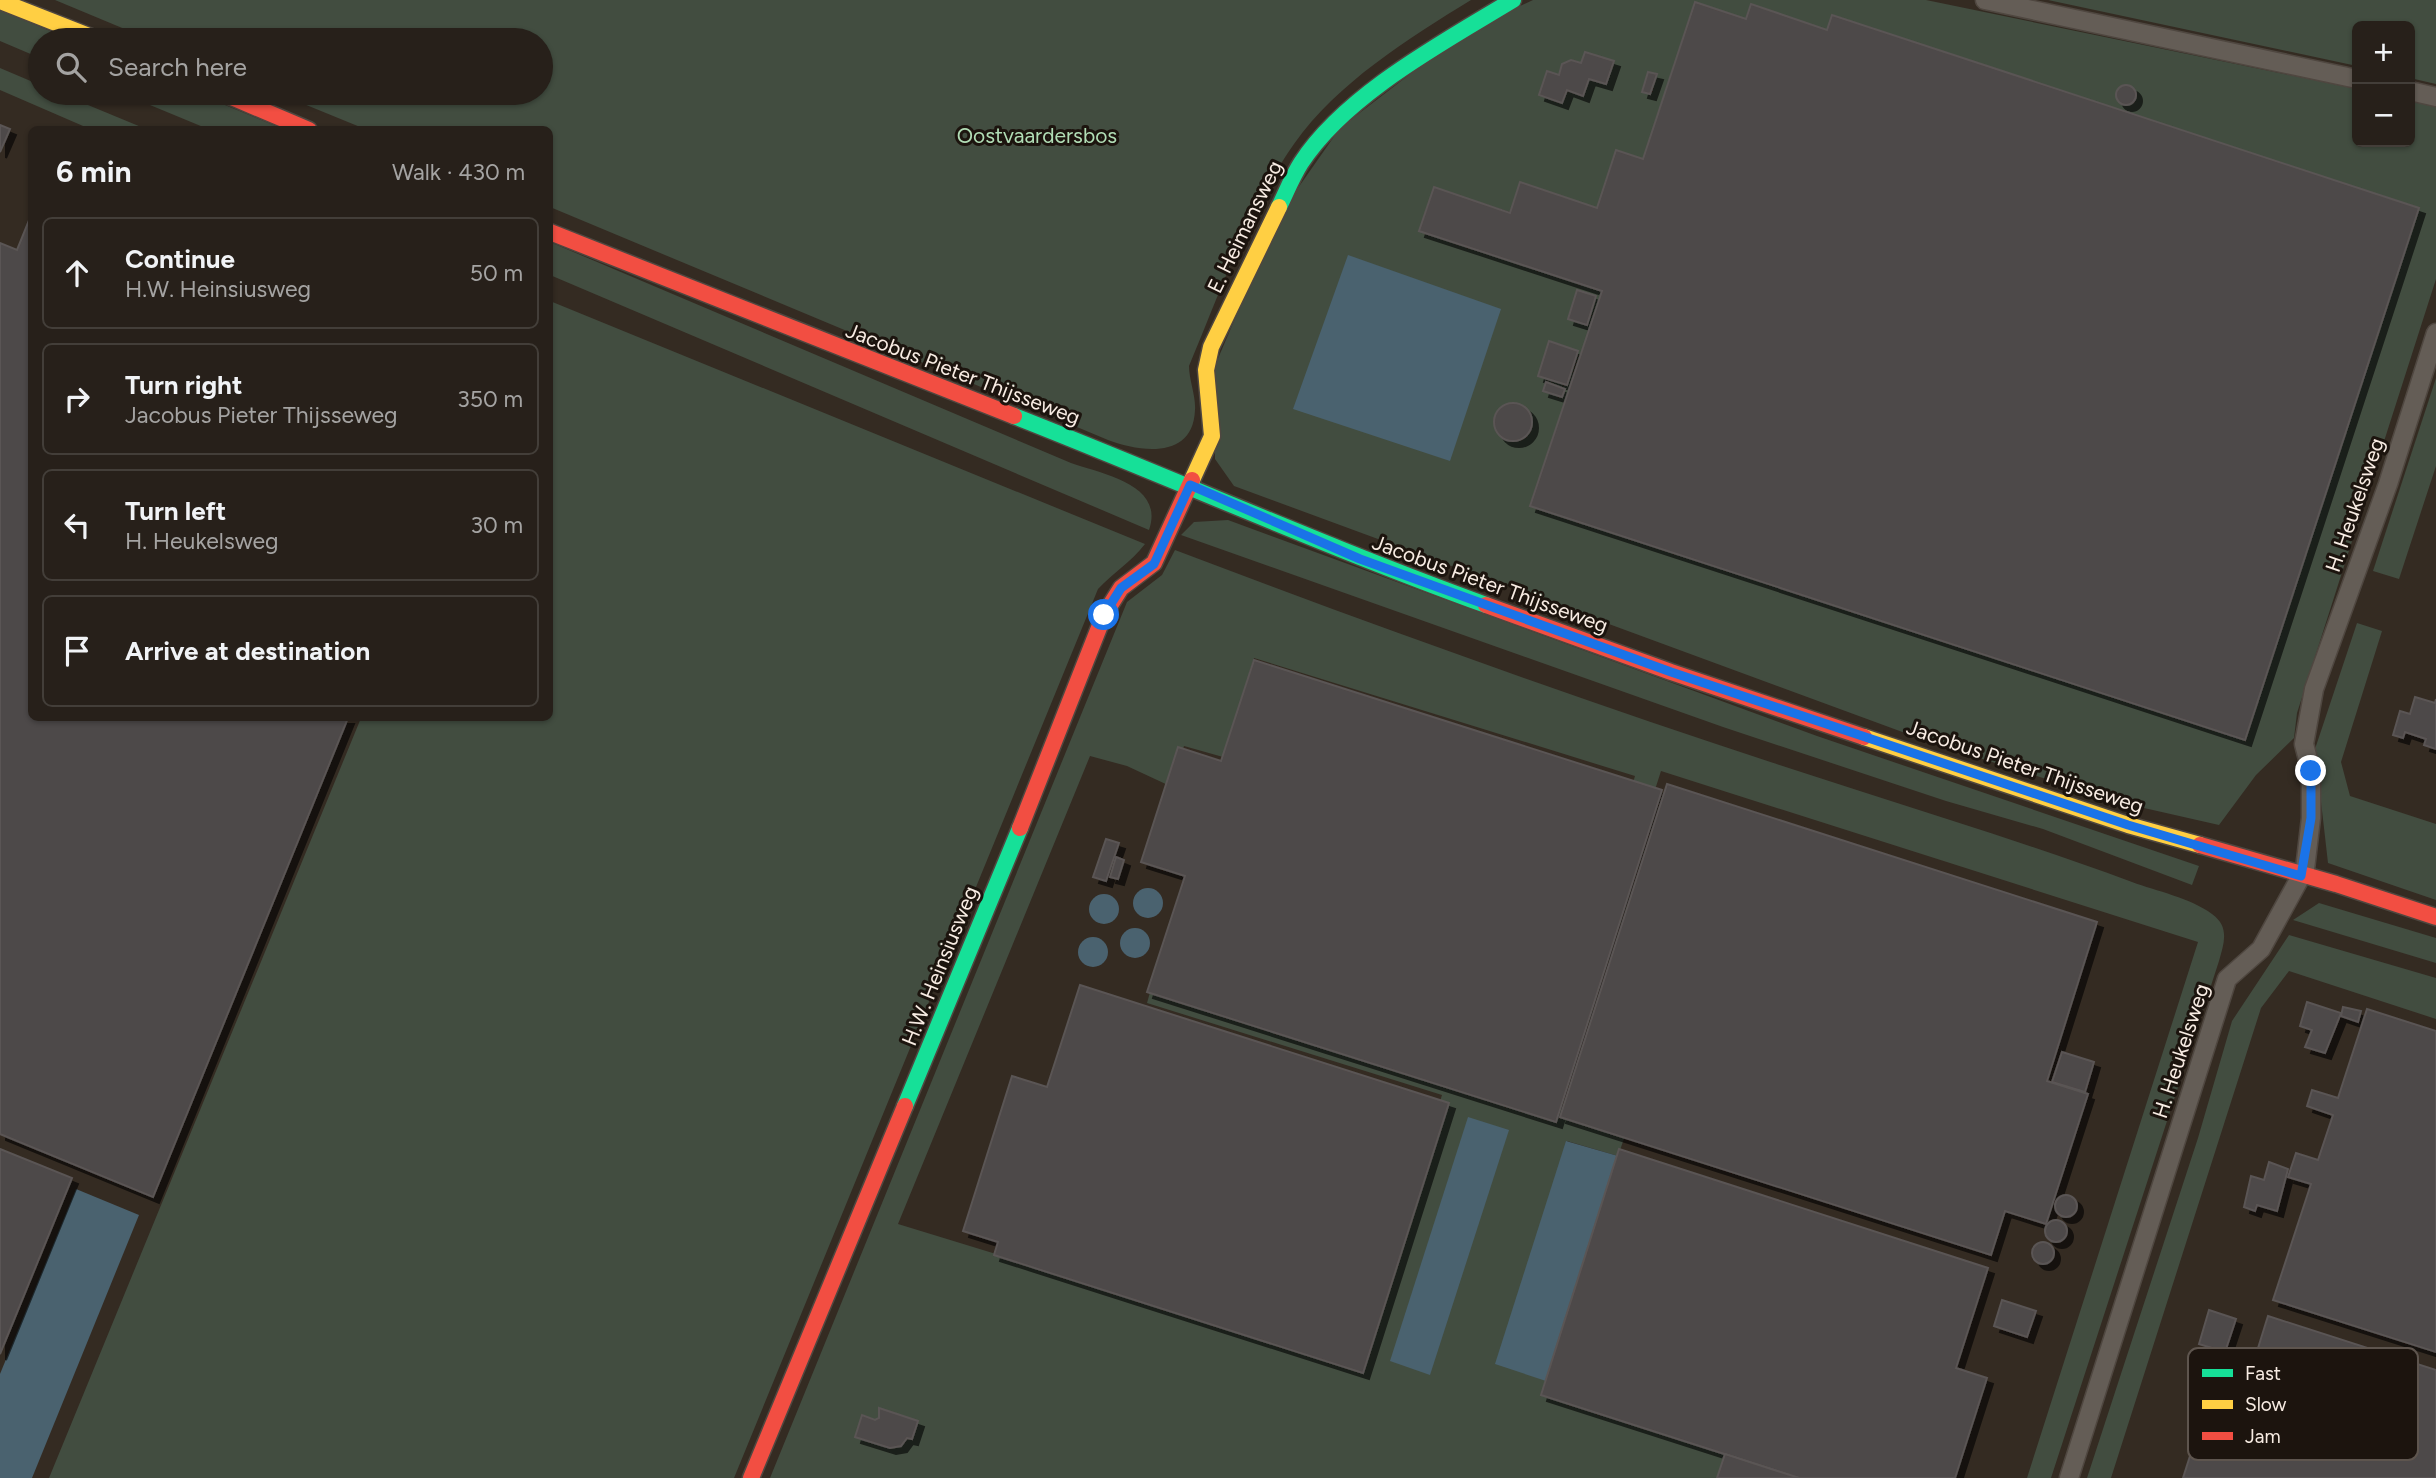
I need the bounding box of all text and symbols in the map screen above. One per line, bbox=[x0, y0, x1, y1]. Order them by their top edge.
map controls bbox=[2352, 21, 2415, 147]
button: + bbox=[2352, 21, 2415, 84]
search box bbox=[28, 28, 553, 105]
icon: search bbox=[52, 48, 90, 86]
text: Search here bbox=[108, 51, 247, 83]
button: − bbox=[2352, 84, 2415, 147]
park label: Oostvaardersbos bbox=[957, 123, 1117, 148]
text: 6 min bbox=[56, 153, 132, 190]
street label: E. Heimansweg bbox=[1202, 156, 1287, 297]
text: Walk · 430 m bbox=[392, 158, 525, 186]
text: Continue bbox=[125, 243, 235, 275]
icon: ahead bbox=[58, 254, 96, 292]
text: 50 m bbox=[470, 259, 523, 287]
text: H.W. Heinsiusweg bbox=[125, 275, 311, 303]
street label: Jacobus Pieter Thijsseweg bbox=[843, 317, 1084, 430]
text: Turn right bbox=[125, 369, 242, 401]
icon: right bbox=[58, 380, 96, 418]
text: 350 m bbox=[457, 385, 523, 413]
text: Jacobus Pieter Thijsseweg bbox=[125, 401, 398, 429]
street label: H. Heukelsweg bbox=[2320, 435, 2389, 575]
text: Turn left bbox=[125, 495, 226, 527]
icon: left bbox=[58, 506, 96, 544]
text: 30 m bbox=[470, 511, 523, 539]
text: H. Heukelsweg bbox=[125, 527, 278, 555]
street label: Jacobus Pieter Thijsseweg bbox=[1369, 529, 1611, 638]
route start bbox=[1088, 599, 1119, 630]
icon: arrive bbox=[58, 632, 96, 670]
text: Arrive at destination bbox=[125, 635, 370, 667]
street label: Jacobus Pieter Thijsseweg bbox=[1903, 714, 2147, 819]
route end bbox=[2295, 755, 2326, 786]
street label: H.W. Heinsiusweg bbox=[896, 882, 983, 1049]
street label: H. Heukelsweg bbox=[2147, 980, 2214, 1121]
legend bbox=[2188, 1348, 2418, 1460]
text: Fast bbox=[2245, 1362, 2281, 1385]
text: Slow bbox=[2245, 1393, 2287, 1416]
text: Jam bbox=[2245, 1425, 2281, 1448]

